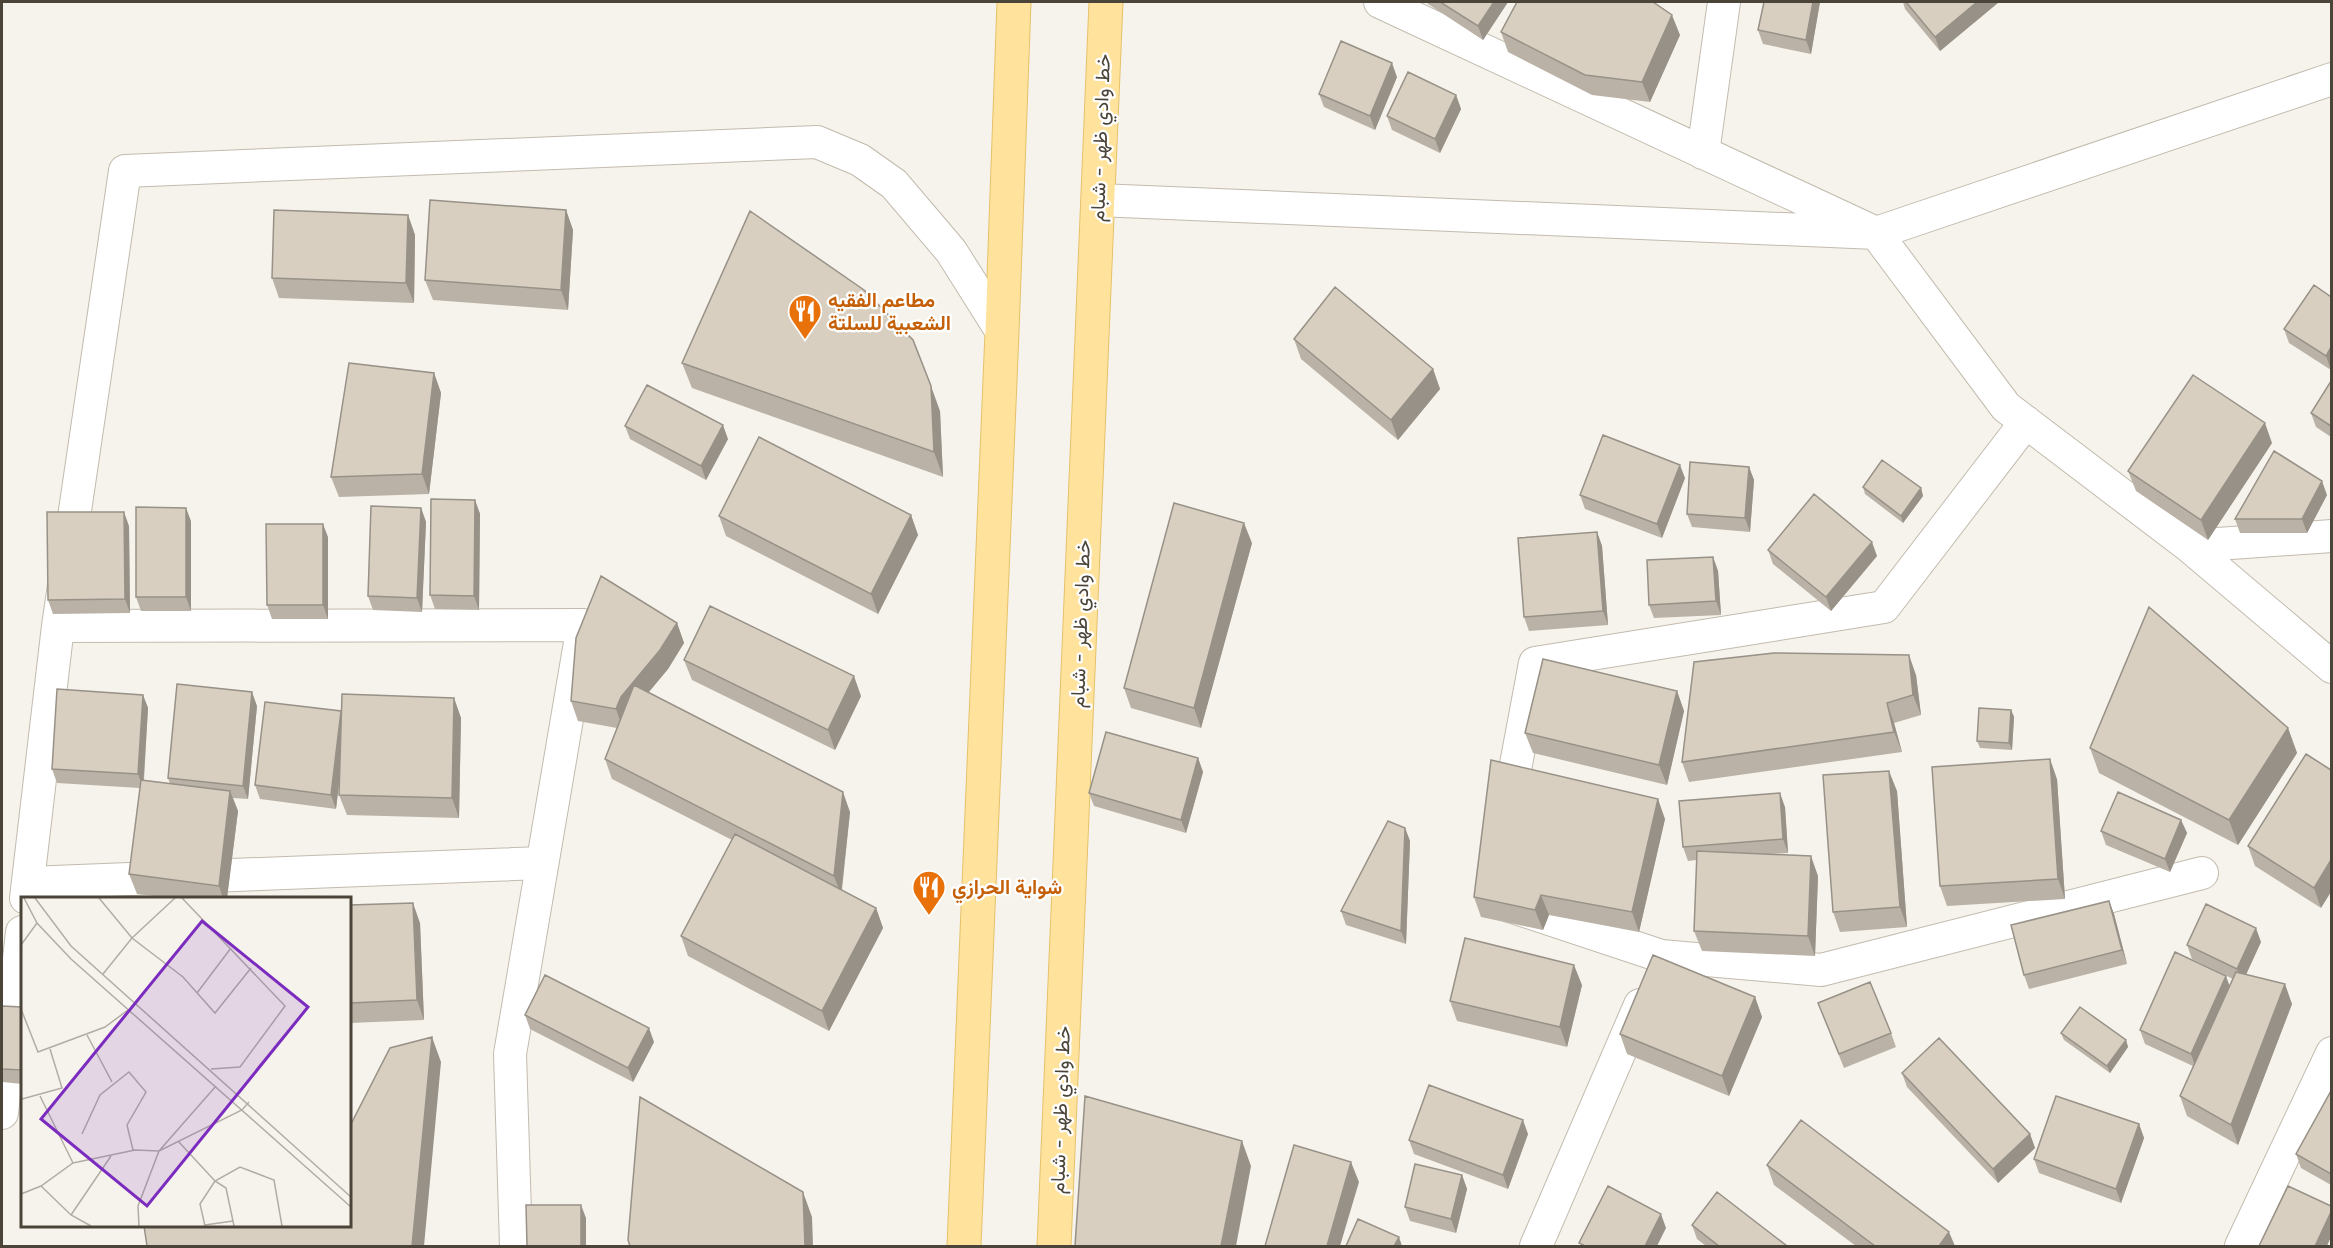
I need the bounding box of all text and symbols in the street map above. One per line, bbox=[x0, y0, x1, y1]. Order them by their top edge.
street label: خط وادي ظهر - شبام bbox=[1085, 54, 1120, 223]
place label: مطاعم الفقيه الشعبية للسلتة bbox=[828, 288, 951, 335]
restaurant icon: مطاعم الفقيه الشعبية للسلتة bbox=[787, 293, 823, 340]
street label: خط وادي ظهر - شبام bbox=[1065, 540, 1100, 709]
restaurant icon: شواية الحرازي bbox=[911, 869, 947, 916]
place label: شواية الحرازي bbox=[952, 875, 1062, 904]
inset map bbox=[21, 897, 351, 1227]
street label: خط وادي ظهر - شبام bbox=[1045, 1026, 1080, 1195]

